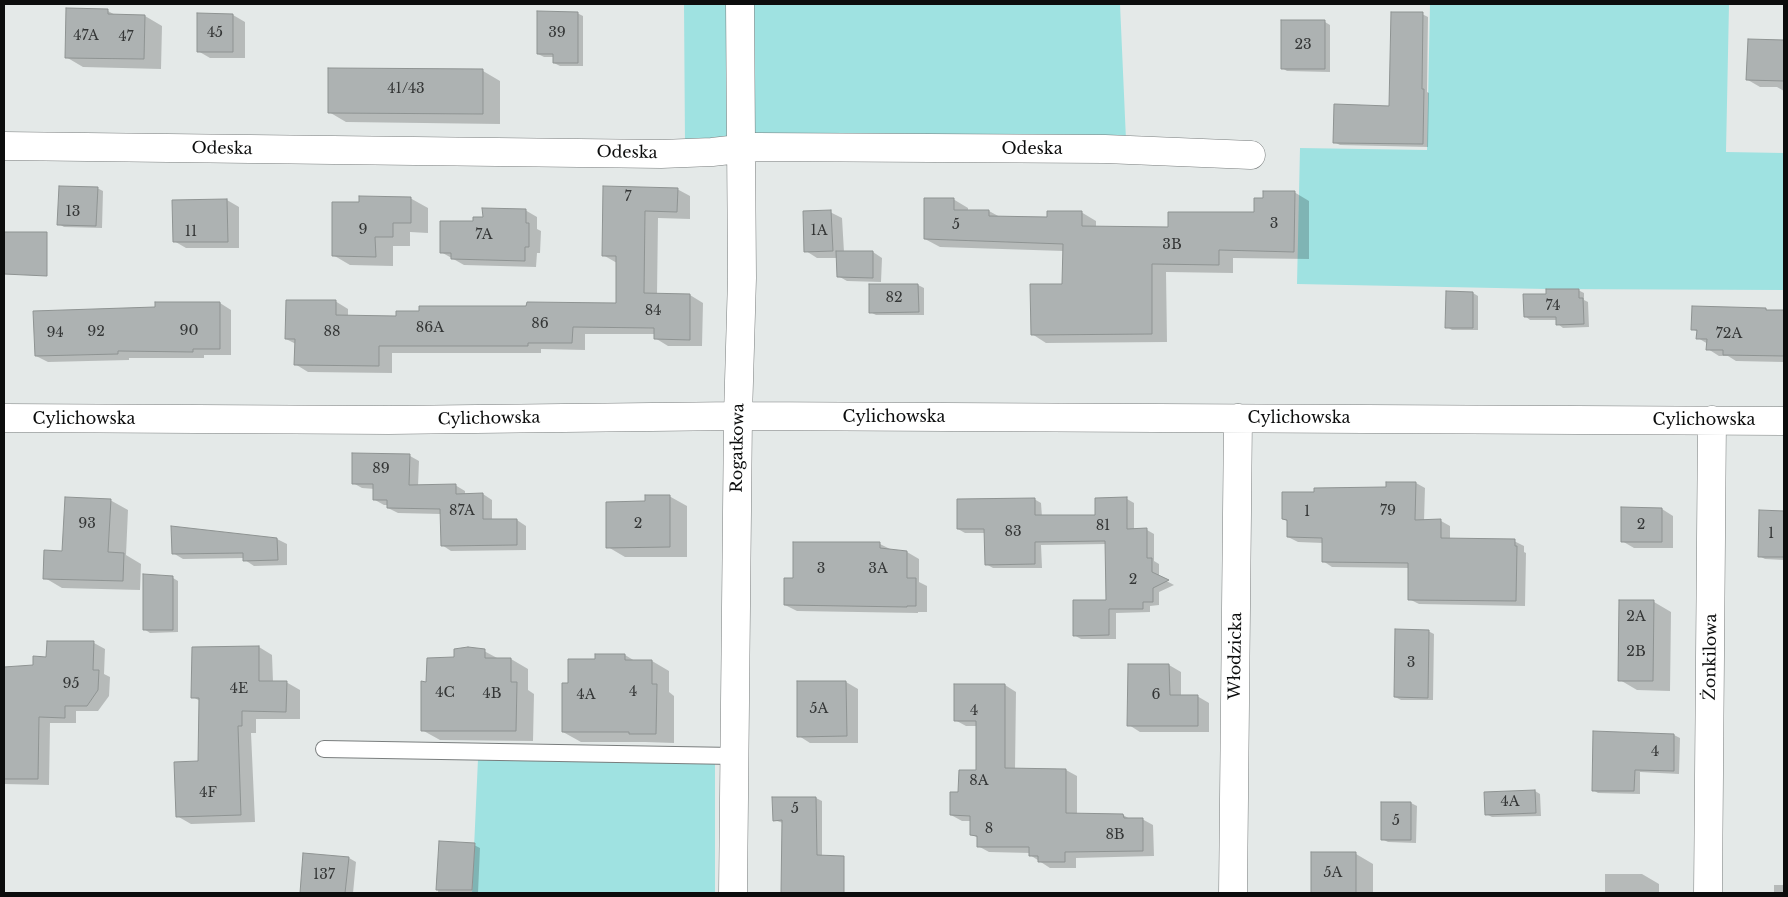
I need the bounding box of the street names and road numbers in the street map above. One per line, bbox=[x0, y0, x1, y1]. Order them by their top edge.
street label: Odeska bbox=[191, 139, 253, 159]
street label: Odeska bbox=[1001, 139, 1063, 159]
street label: Odeska bbox=[596, 143, 658, 163]
street label: Rogatkowa bbox=[728, 403, 748, 493]
street label: Cylichowska bbox=[843, 407, 945, 427]
street label: Cylichowska bbox=[1248, 408, 1350, 428]
street label: Cylichowska bbox=[33, 409, 135, 429]
street label: Cylichowska bbox=[437, 409, 541, 429]
street label: Cylichowska bbox=[1653, 410, 1755, 430]
street label: Włodzicka bbox=[1226, 612, 1246, 700]
street label: Żonkilowa bbox=[1701, 613, 1721, 701]

